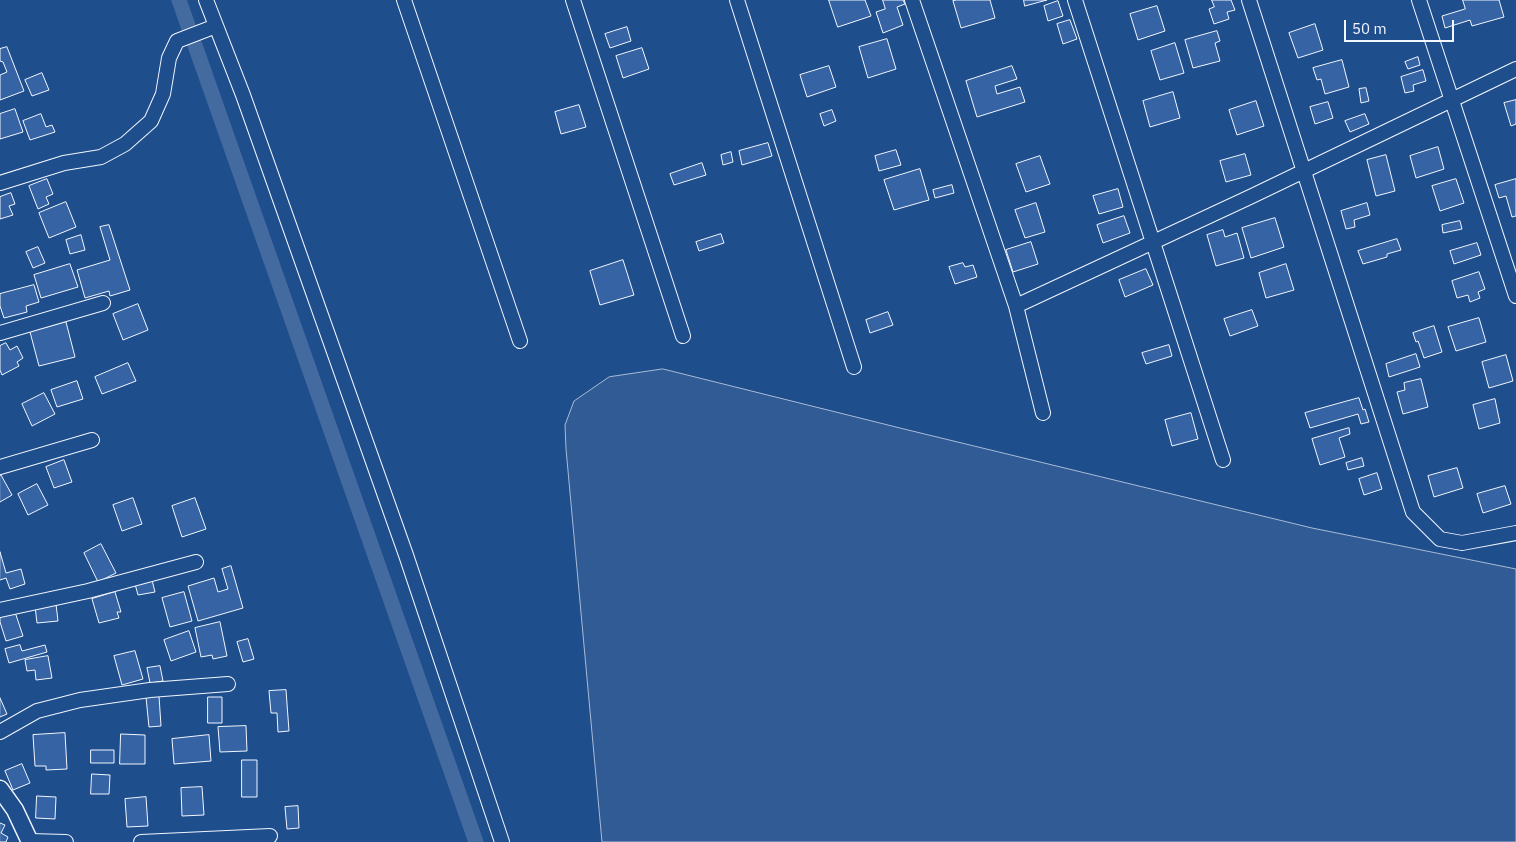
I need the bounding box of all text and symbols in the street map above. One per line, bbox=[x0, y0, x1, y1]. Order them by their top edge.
scale bar bbox=[1346, 10, 1456, 42]
text: 50 m bbox=[1352, 19, 1387, 38]

